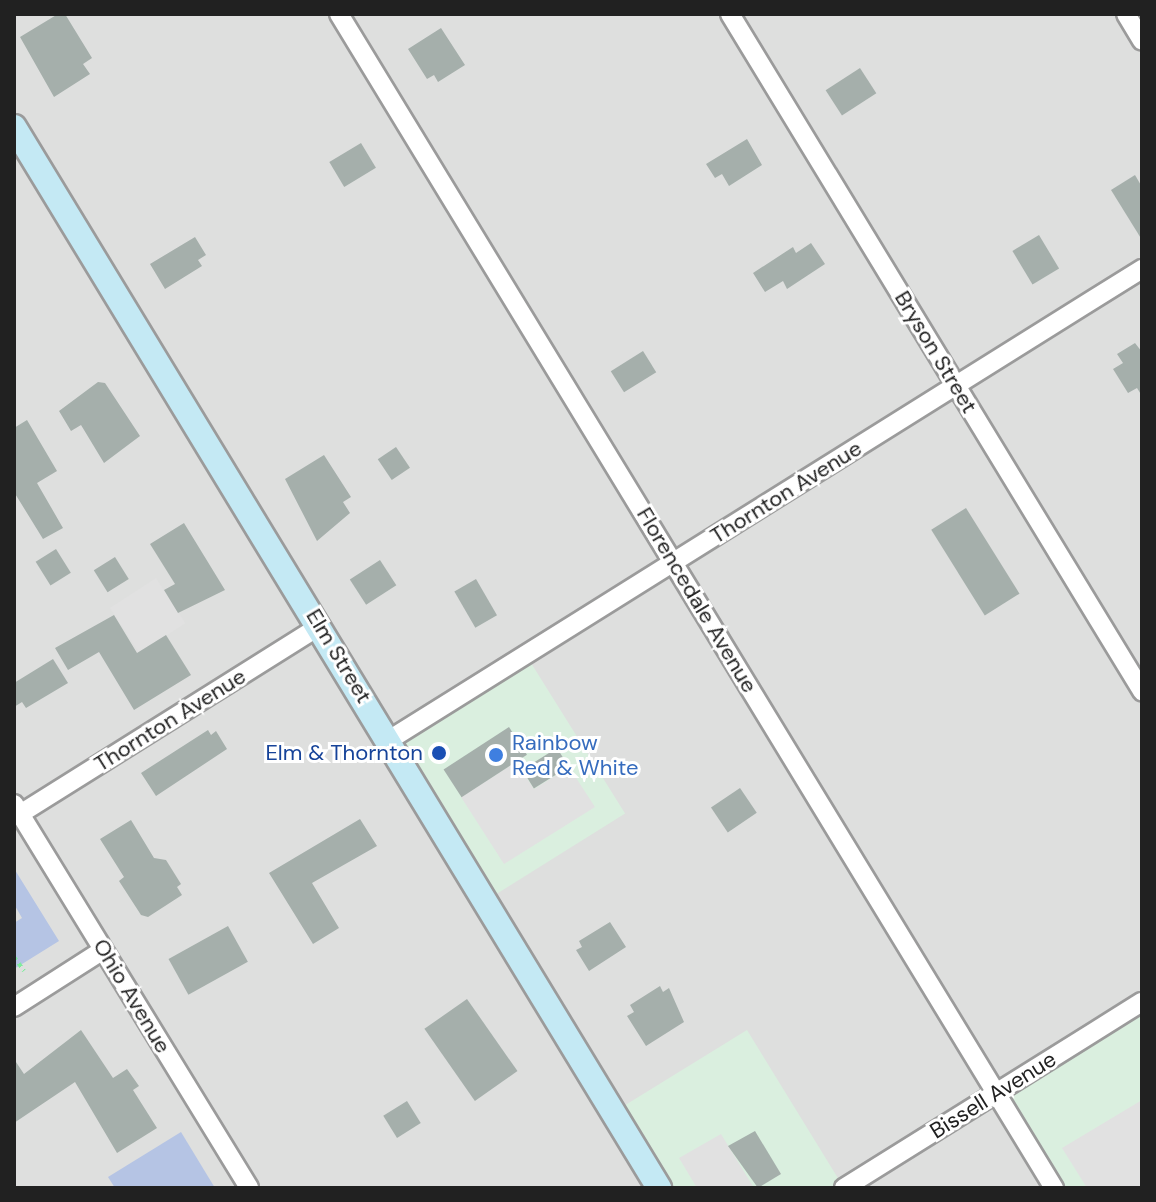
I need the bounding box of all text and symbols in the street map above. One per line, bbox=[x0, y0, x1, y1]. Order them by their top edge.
street label: Bryson Street bbox=[889, 286, 983, 418]
street label: Thornton Avenue bbox=[705, 435, 867, 549]
street label: Florencedale Avenue bbox=[631, 503, 763, 697]
street label: Elm Street bbox=[301, 604, 377, 708]
street label: Thornton Avenue bbox=[89, 663, 251, 777]
place label: Rainbow Red & White bbox=[512, 729, 639, 780]
place label: Elm & Thornton bbox=[265, 740, 423, 766]
marker: Elm & Thornton bbox=[430, 744, 448, 762]
marker: Rainbow Red & White bbox=[487, 746, 505, 764]
street label: Ohio Avenue bbox=[88, 934, 176, 1058]
street label: Bissell Avenue bbox=[925, 1046, 1061, 1144]

